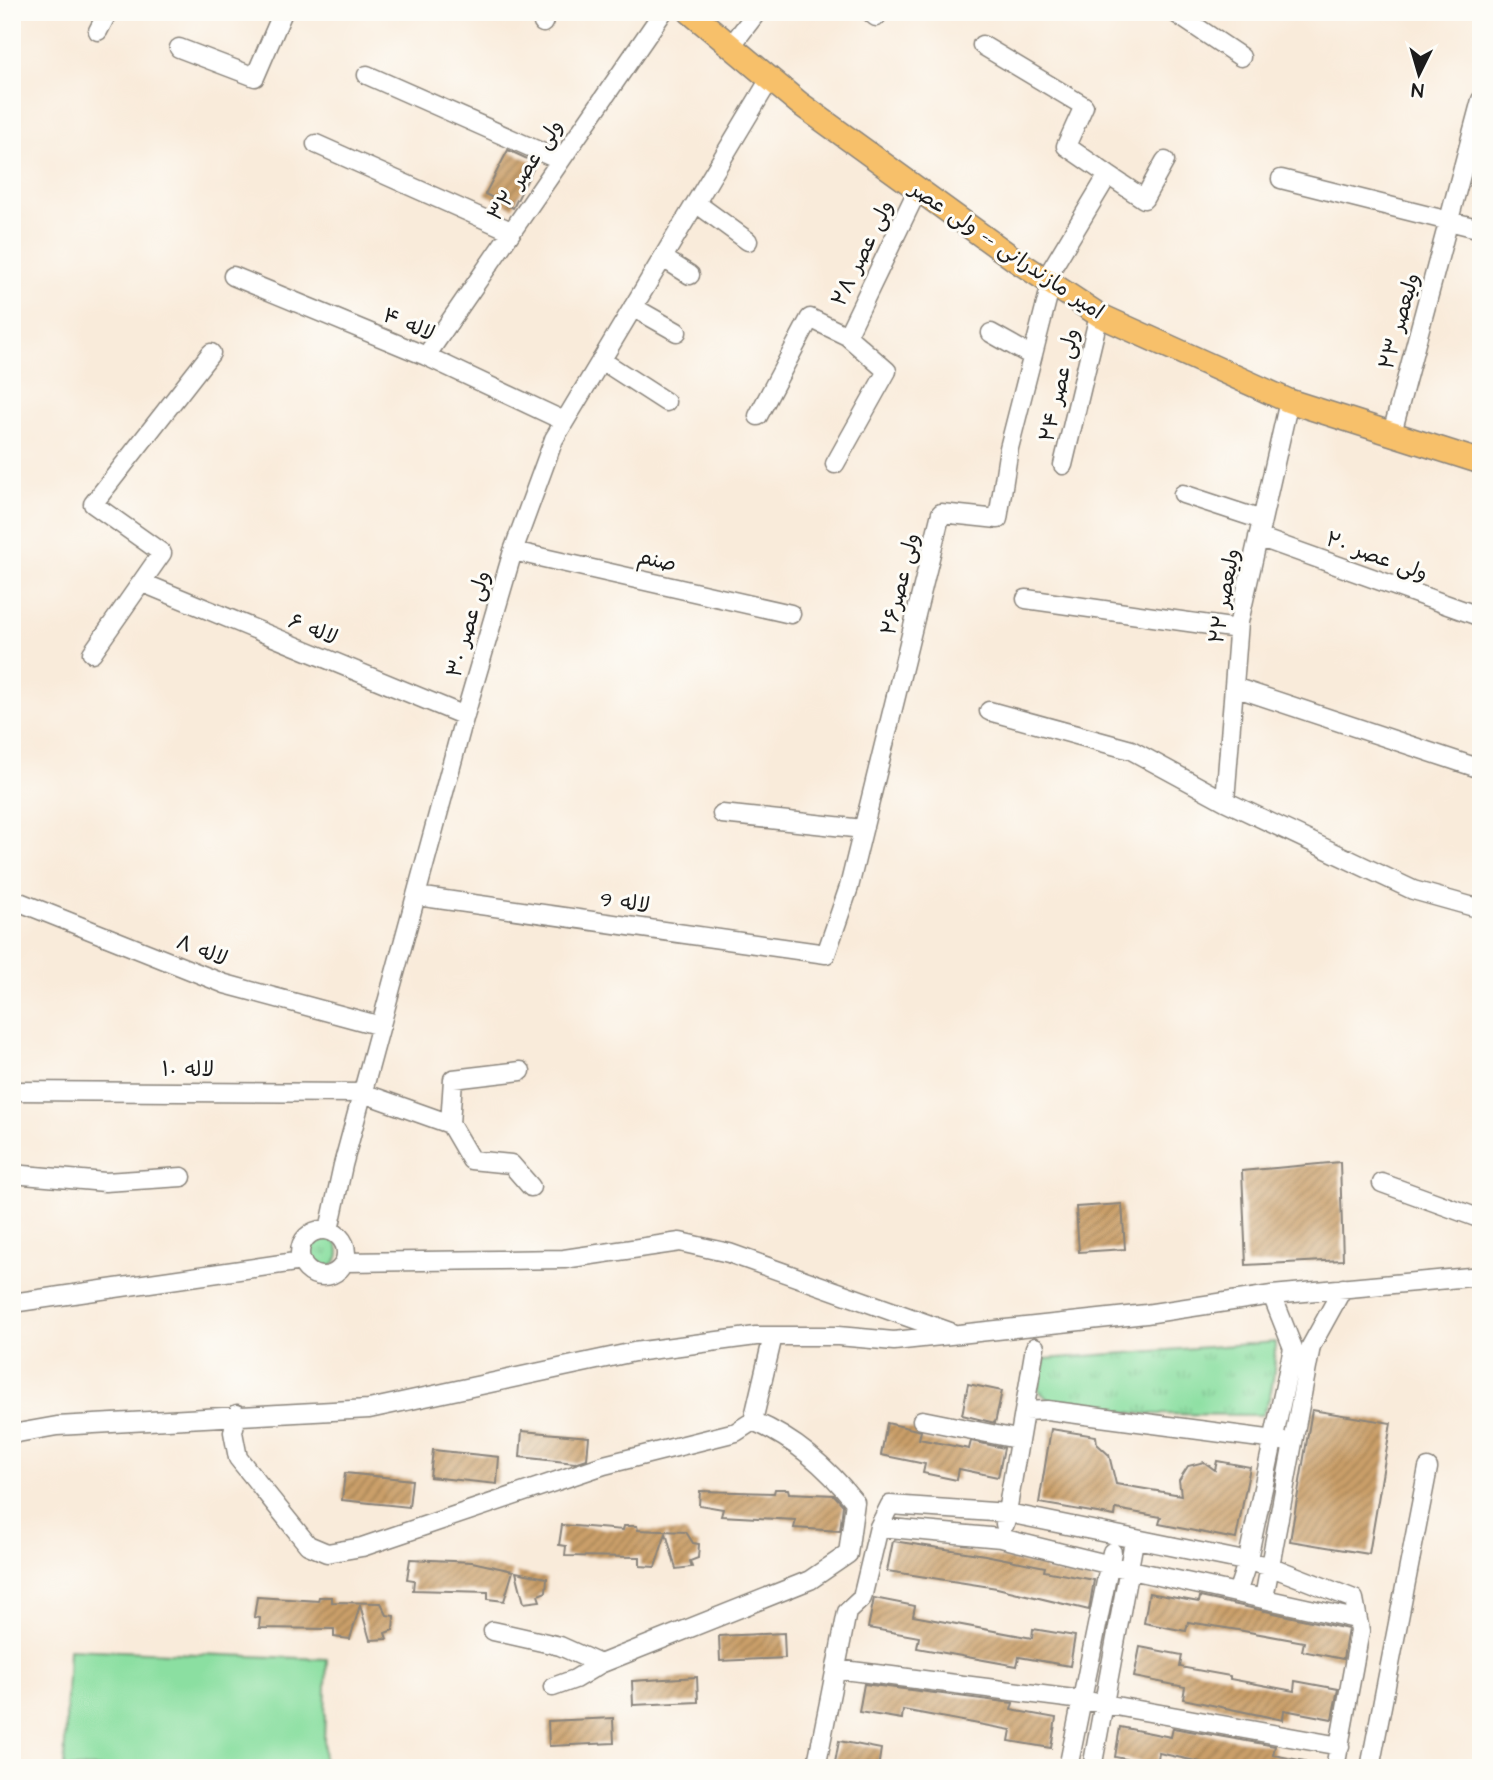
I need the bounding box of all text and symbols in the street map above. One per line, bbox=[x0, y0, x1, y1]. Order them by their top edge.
north arrow bbox=[1384, 38, 1454, 108]
text: N bbox=[1410, 75, 1425, 103]
street label: ولی عصر ۳۲ bbox=[481, 114, 570, 227]
street label: امیر مازندرانی -- ولی عصر bbox=[902, 173, 1109, 326]
street label: ولی عصر ۲۸ bbox=[824, 195, 901, 311]
street label: ولیعصر ۲۳ bbox=[1372, 270, 1427, 373]
street label: لاله ۴ bbox=[378, 301, 439, 348]
street label: ولی عصر ۲۴ bbox=[1032, 326, 1087, 445]
street label: ولی عصر ۲۰ bbox=[1322, 525, 1432, 588]
street label: ولی عصر۲۶ bbox=[874, 530, 927, 638]
street label: صنم bbox=[634, 542, 679, 580]
street label: ولیعصر ۲۲ bbox=[1202, 546, 1247, 646]
street label: ولی عصر ۳۰ bbox=[439, 567, 498, 681]
street label: لاله ۶ bbox=[284, 607, 342, 652]
street label: لاله 9 bbox=[598, 885, 652, 920]
street label: لاله ۸ bbox=[172, 928, 232, 973]
street label: لاله ۱۰ bbox=[162, 1055, 214, 1084]

